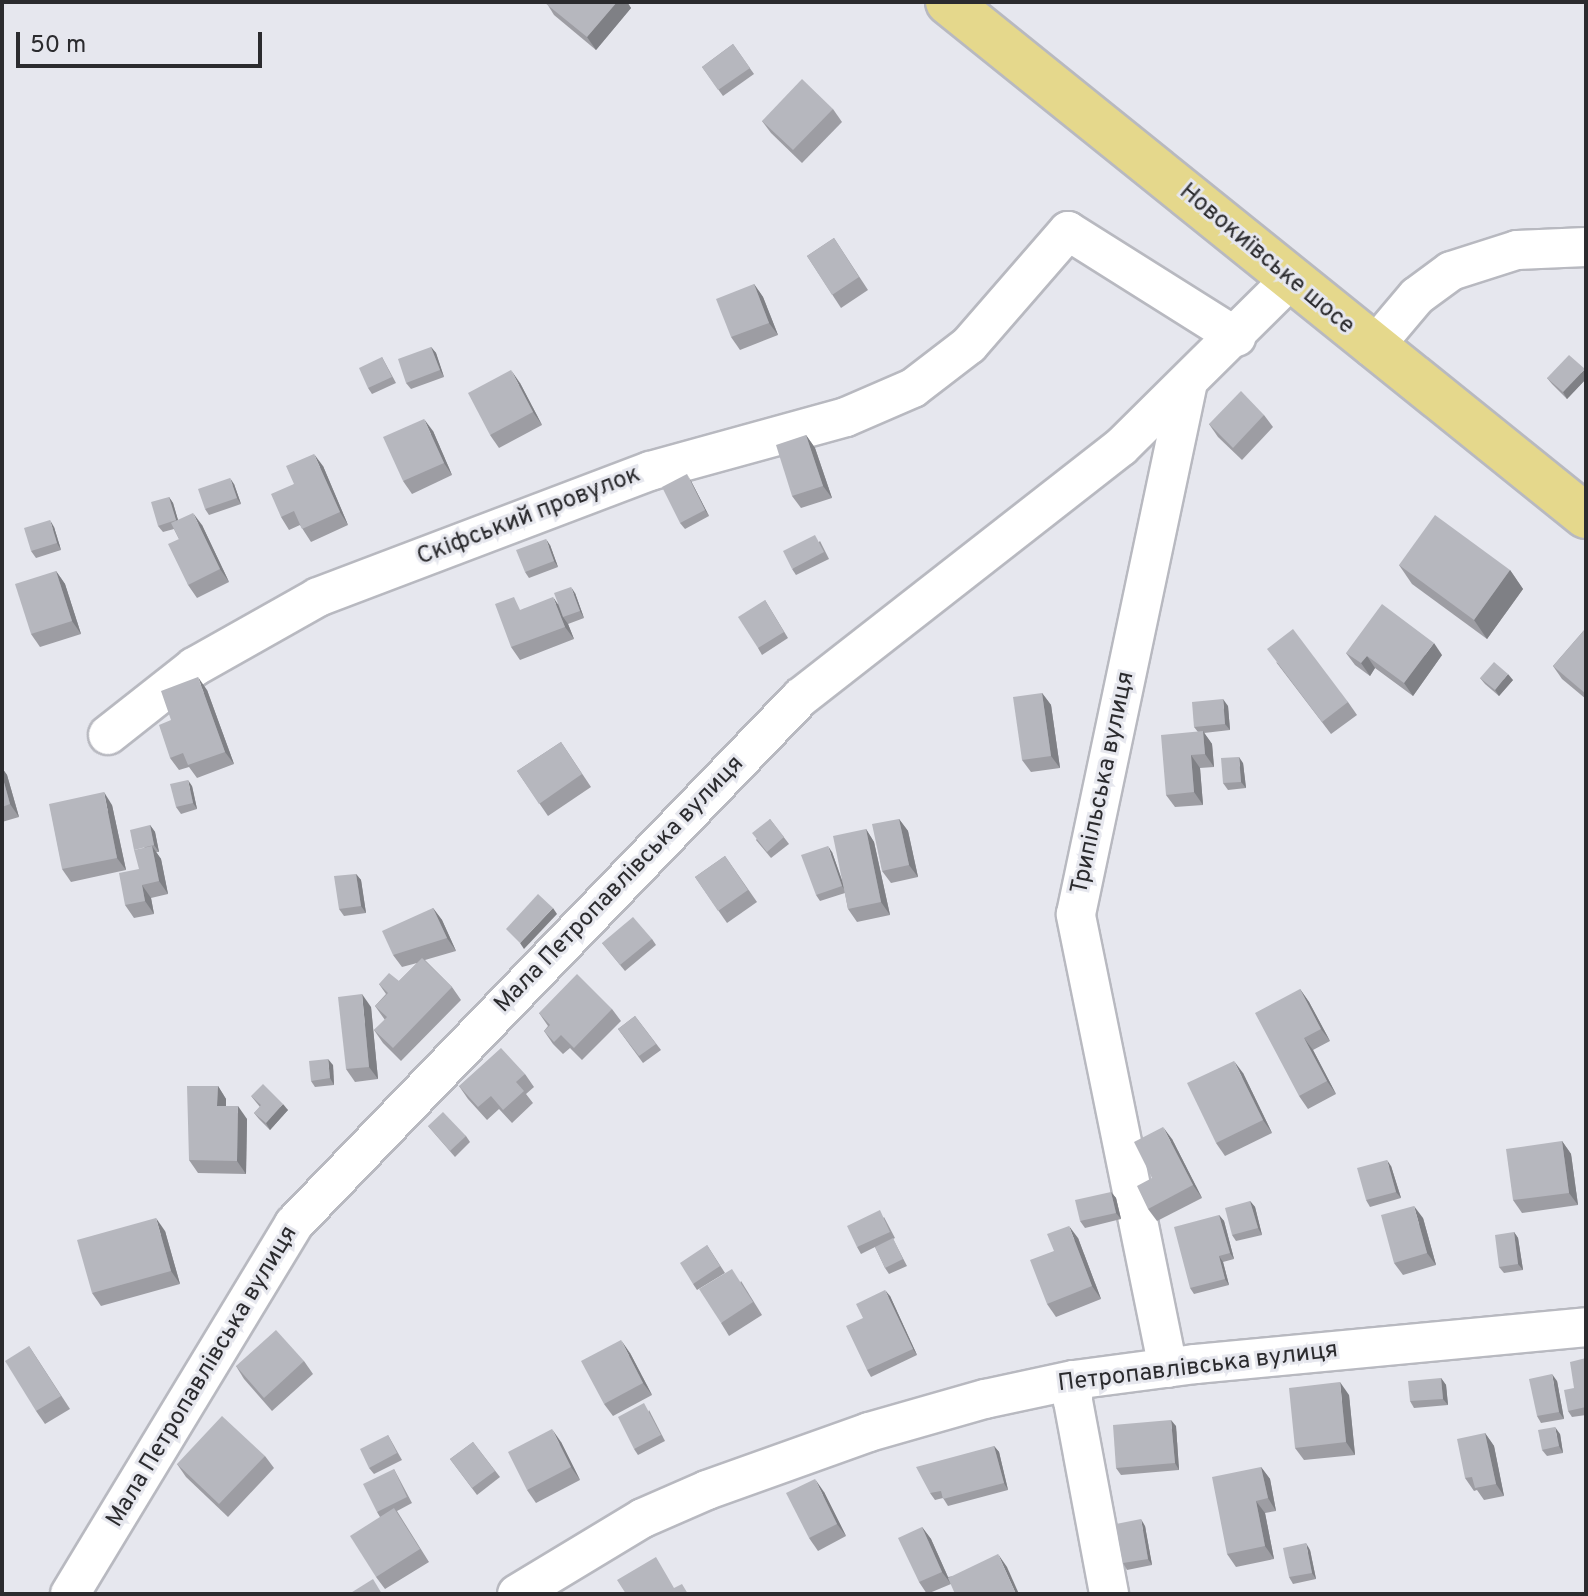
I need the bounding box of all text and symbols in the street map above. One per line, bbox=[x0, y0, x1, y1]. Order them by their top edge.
scale bar bbox=[20, 16, 266, 66]
text: 50 m bbox=[30, 31, 86, 61]
street label: Новокиївське шосе bbox=[1173, 178, 1359, 342]
street label: Скіфський провулок bbox=[413, 461, 645, 573]
street label: Трипільська вулиця bbox=[1066, 669, 1142, 897]
street label: Мала Петропавлівська вулиця bbox=[489, 750, 751, 1020]
street label: Мала Петропавлівська вулиця bbox=[101, 1221, 305, 1533]
street label: Петропавлівська вулиця bbox=[1056, 1337, 1340, 1399]

